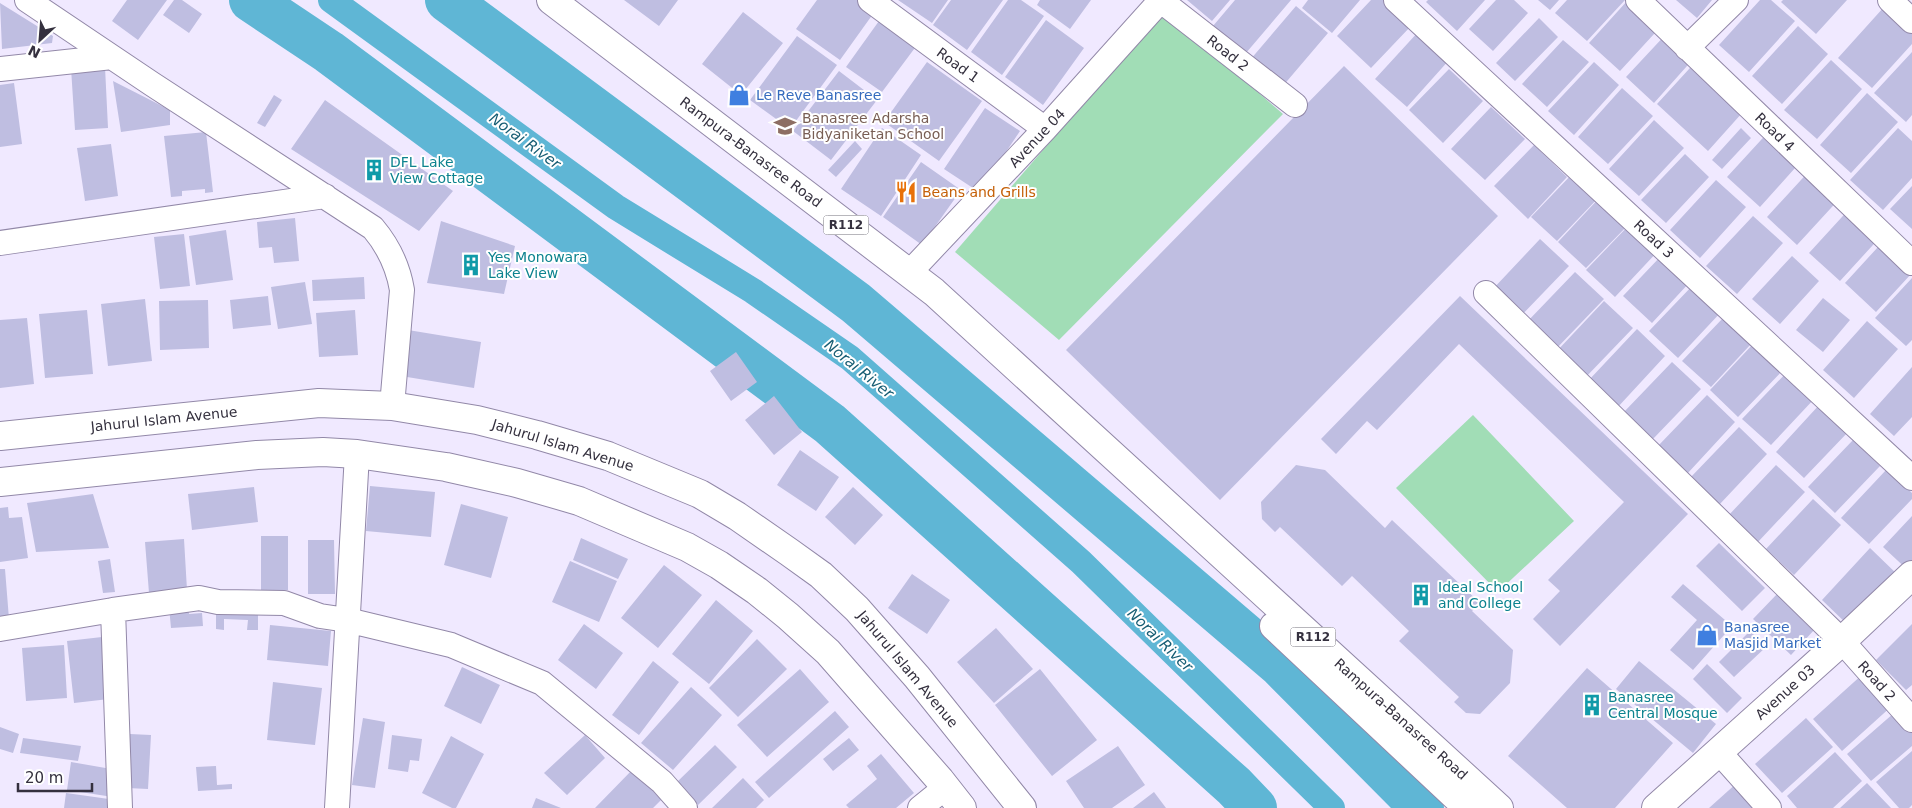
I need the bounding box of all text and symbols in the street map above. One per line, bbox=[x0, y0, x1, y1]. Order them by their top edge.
north arrow bbox=[15, 15, 65, 65]
street label: Road 2 bbox=[1204, 32, 1252, 74]
text: N bbox=[26, 42, 43, 61]
street label: Road 1 bbox=[934, 44, 982, 86]
shop icon: Le Reve Banasree bbox=[726, 82, 752, 108]
place label: Le Reve Banasree bbox=[756, 87, 881, 103]
street label: Rampura-Banasree Road bbox=[677, 93, 825, 211]
street label: Avenue 04 bbox=[1006, 105, 1068, 171]
water label: Norai River bbox=[486, 109, 565, 173]
street label: Road 4 bbox=[1752, 109, 1798, 155]
place label: Banasree Adarsha Bidyaniketan School bbox=[802, 110, 944, 142]
school or university icon: Banasree Adarsha Bidyaniketan School bbox=[772, 113, 798, 139]
place label: DFL Lake View Cottage bbox=[390, 154, 483, 186]
building icon: DFL Lake View Cottage bbox=[361, 157, 387, 183]
restaurant icon: Beans and Grills bbox=[893, 179, 919, 205]
place label: Beans and Grills bbox=[922, 184, 1036, 200]
road number: R112 bbox=[824, 216, 868, 234]
street label: Road 3 bbox=[1631, 217, 1677, 261]
place label: Yes Monowara Lake View bbox=[487, 249, 588, 281]
building icon: Yes Monowara Lake View bbox=[458, 252, 484, 278]
water label: Norai River bbox=[821, 336, 898, 403]
street label: Jahurul Islam Avenue bbox=[89, 403, 238, 435]
street label: Jahurul Islam Avenue bbox=[489, 416, 636, 474]
place label: Ideal School and College bbox=[1438, 579, 1523, 611]
building icon: Ideal School and College bbox=[1408, 582, 1434, 608]
water label: Norai River bbox=[1124, 605, 1197, 676]
street label: Jahurul Islam Avenue bbox=[854, 607, 962, 731]
place label: Banasree Masjid Market bbox=[1724, 619, 1822, 651]
shop icon: Banasree Masjid Market bbox=[1694, 622, 1720, 648]
road number: R112 bbox=[1290, 628, 1336, 646]
street label: Rampura-Banasree Road bbox=[1331, 655, 1471, 783]
street label: Road 2 bbox=[1855, 658, 1899, 704]
street label: Avenue 03 bbox=[1752, 661, 1818, 723]
place label: Banasree Central Mosque bbox=[1608, 689, 1718, 721]
building icon: Banasree Central Mosque bbox=[1579, 692, 1605, 718]
scale bar bbox=[18, 760, 91, 792]
text: 20 m bbox=[25, 769, 63, 787]

